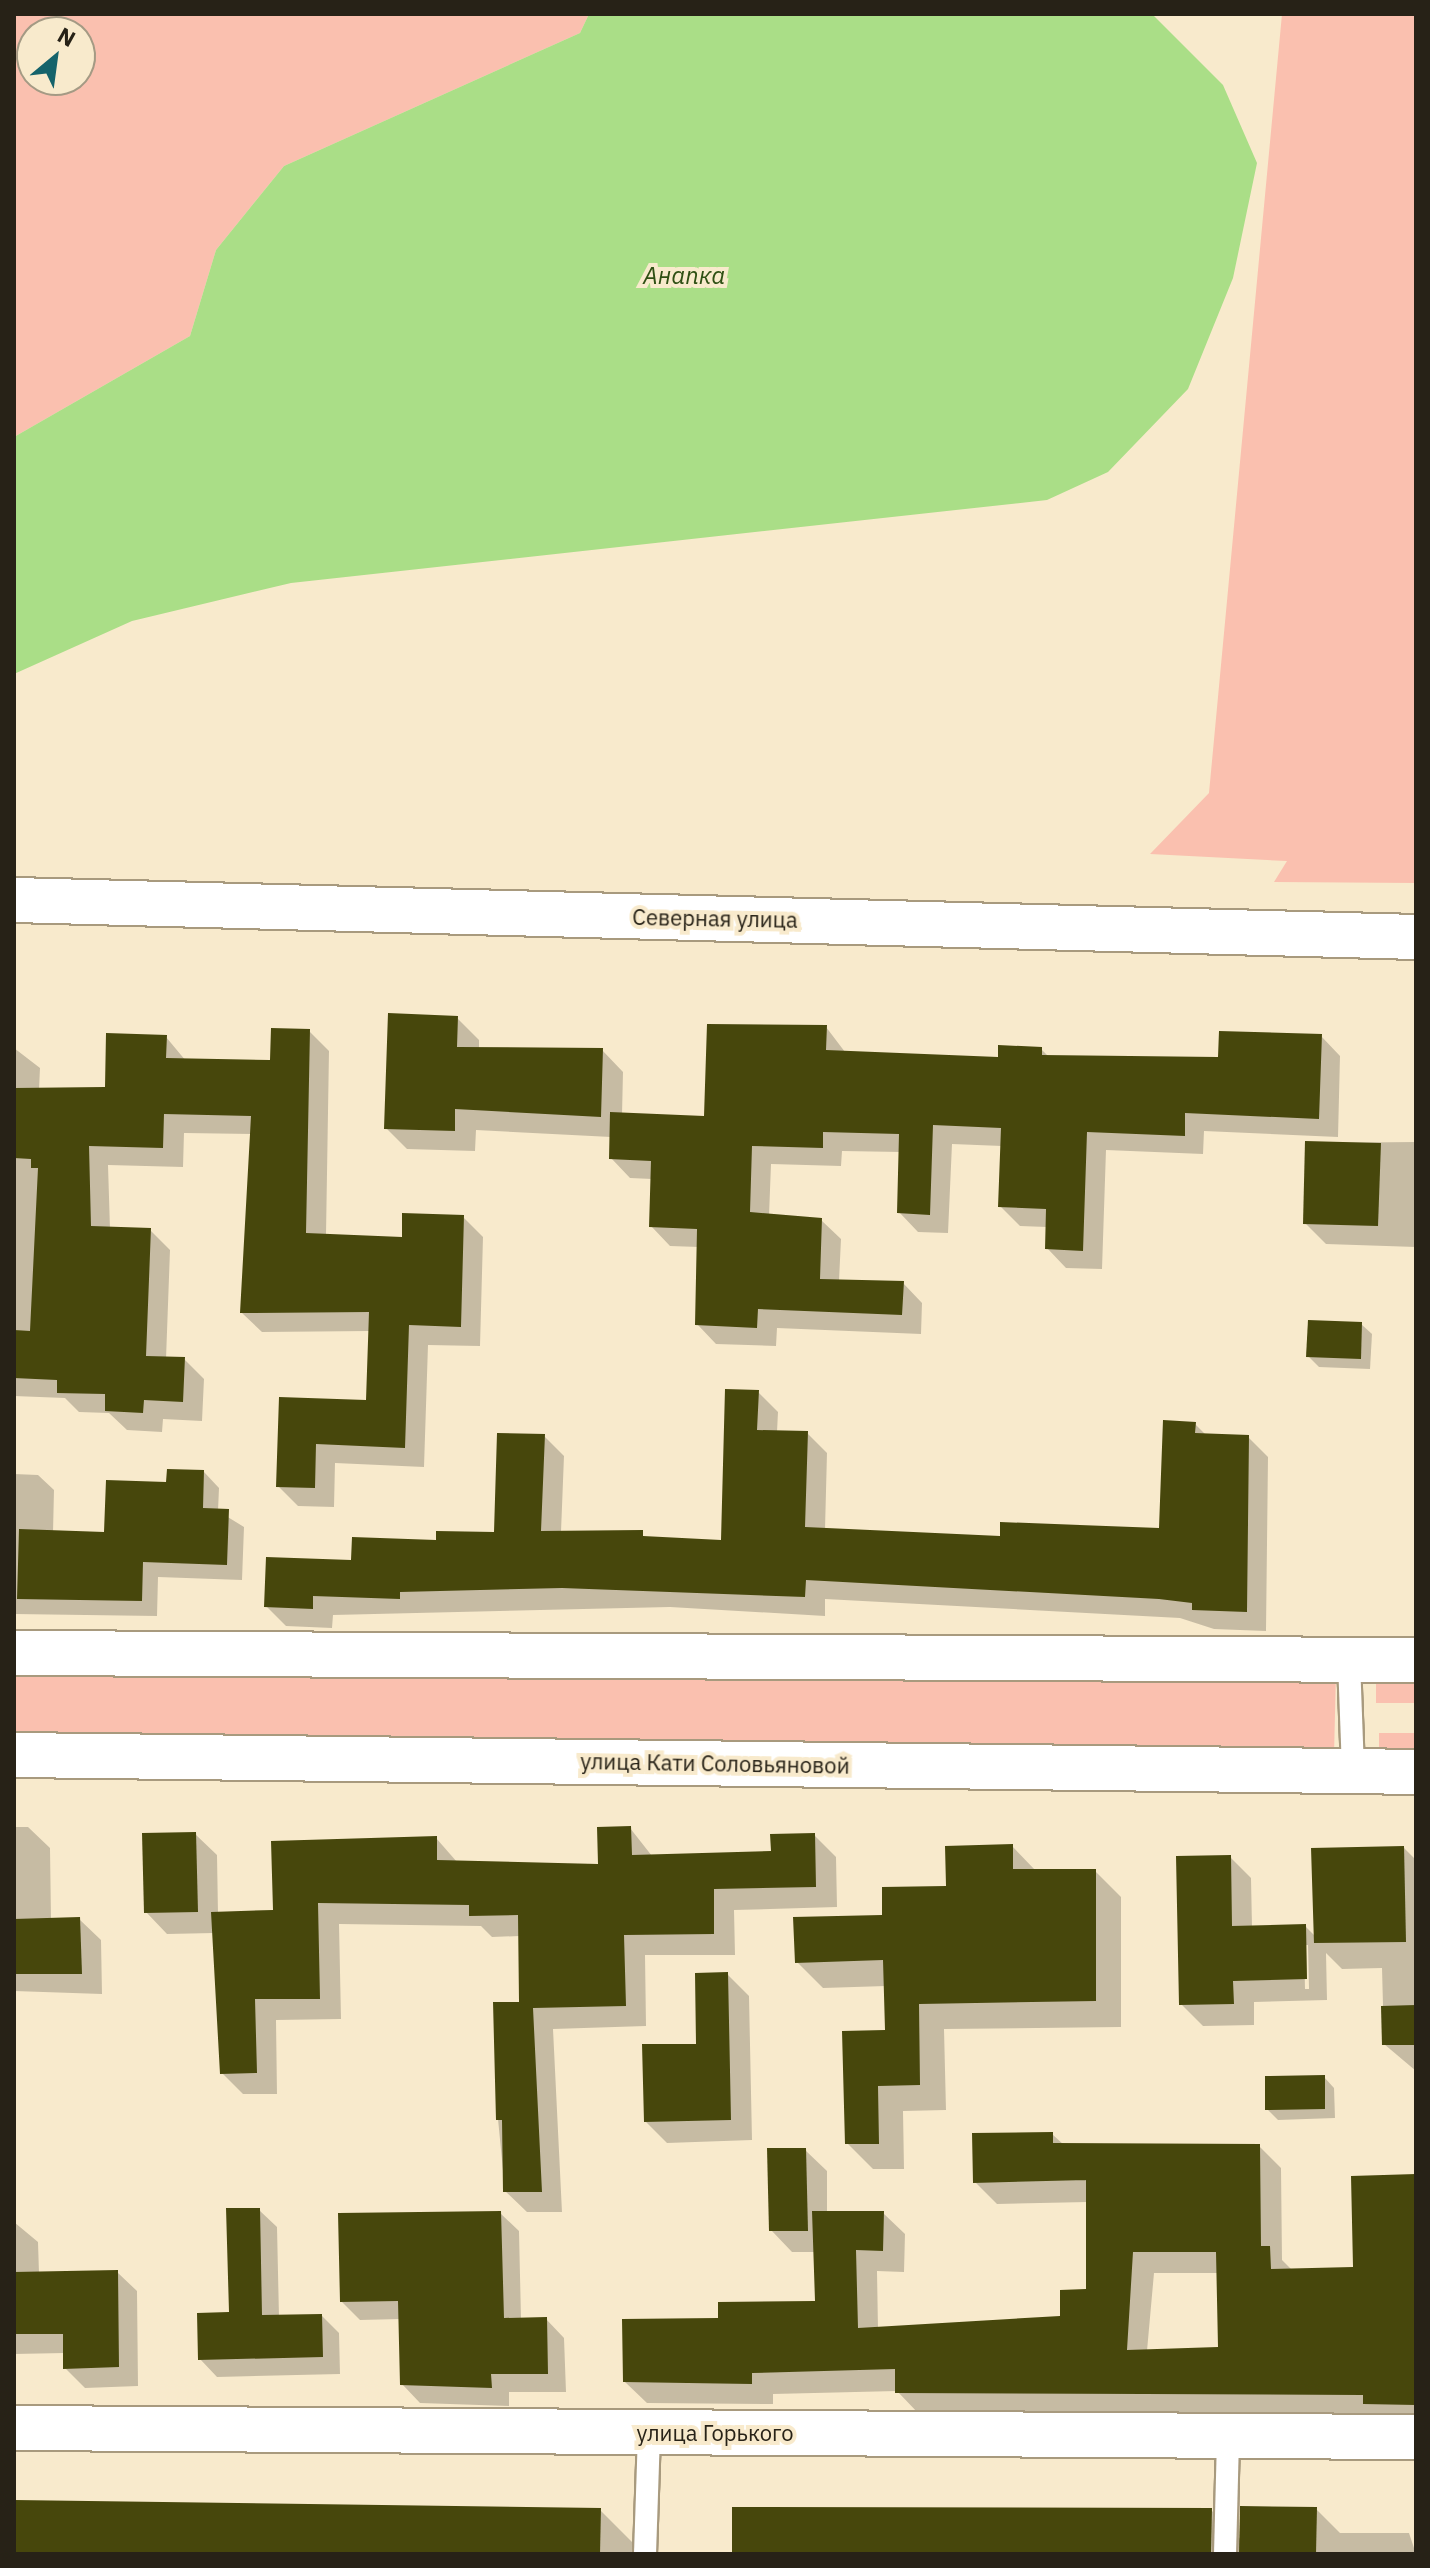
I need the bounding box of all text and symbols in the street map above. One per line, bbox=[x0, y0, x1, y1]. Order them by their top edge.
north arrow bbox=[16, 16, 96, 96]
text: N bbox=[53, 20, 81, 53]
water label: Анапка bbox=[643, 262, 725, 290]
street label: Северная улица bbox=[632, 903, 798, 933]
street label: улица Кати Соловьяновой bbox=[580, 1747, 850, 1779]
street label: улица Горького bbox=[637, 2420, 793, 2446]

